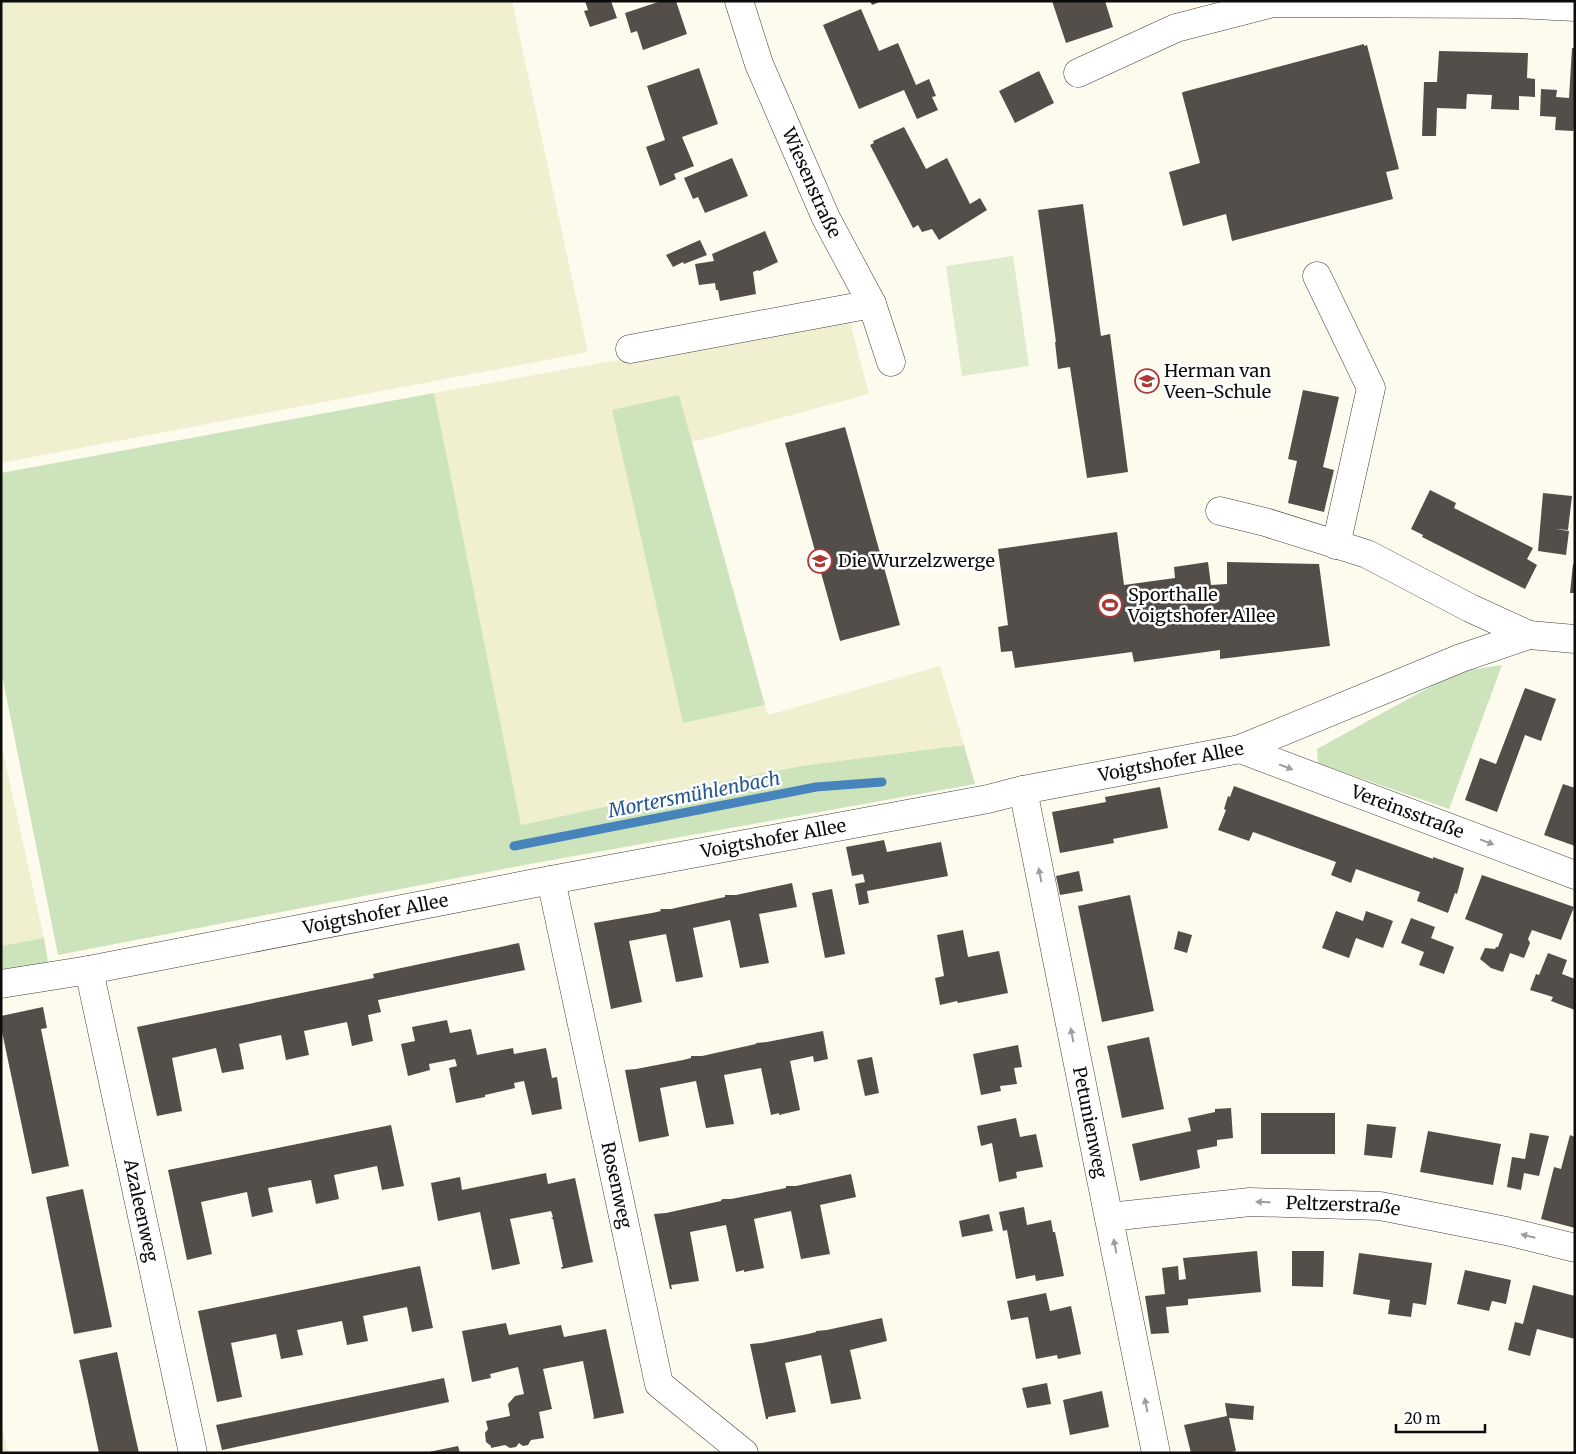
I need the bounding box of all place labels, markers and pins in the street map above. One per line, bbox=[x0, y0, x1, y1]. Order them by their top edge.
place label: Herman van Veen-Schule bbox=[1163, 359, 1271, 403]
school or university icon: Herman van Veen-Schule bbox=[1134, 368, 1160, 394]
school or university icon: Die Wurzelzwerge bbox=[807, 548, 833, 574]
place label: Die Wurzelzwerge bbox=[838, 549, 995, 572]
place label: Sporthalle Voigtshofer Allee bbox=[1127, 583, 1276, 627]
sports icon: Sporthalle Voigtshofer Allee bbox=[1097, 592, 1123, 618]

